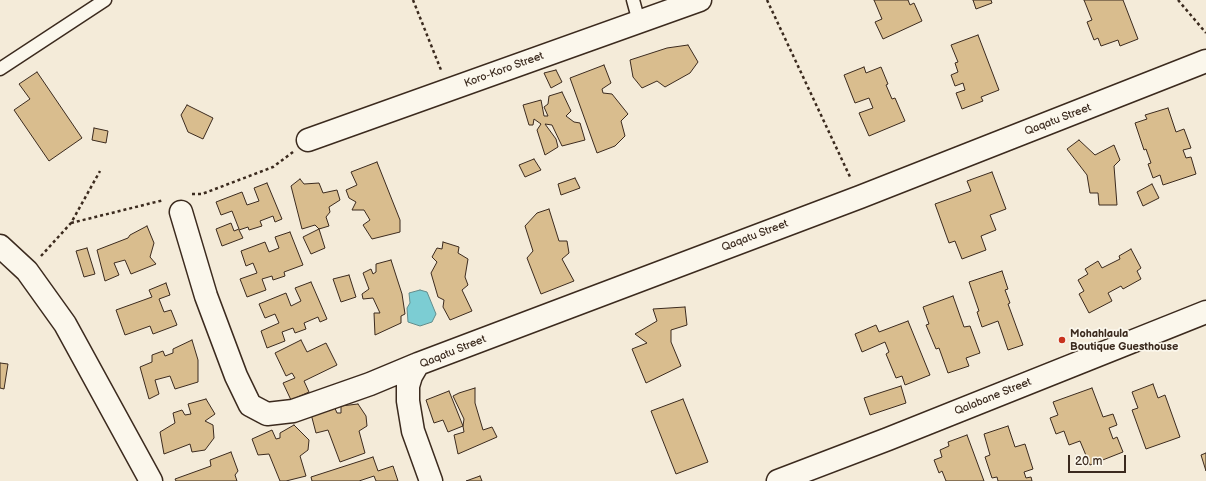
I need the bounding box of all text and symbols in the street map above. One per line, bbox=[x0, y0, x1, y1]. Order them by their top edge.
street label: Koro-Koro Street bbox=[462, 49, 546, 91]
street label: Qaqatu Street bbox=[1023, 101, 1093, 139]
street label: Qaqatu Street bbox=[720, 217, 790, 255]
place label: Mohahlaula Boutique Guesthouse bbox=[1070, 327, 1178, 353]
street label: Qaqatu Street bbox=[418, 333, 488, 371]
marker: Mohahlaula Boutique Guesthouse bbox=[1057, 335, 1067, 345]
street label: Qalabane Street bbox=[953, 376, 1033, 418]
scale bar bbox=[1070, 447, 1128, 473]
text: 20 m bbox=[1075, 454, 1102, 469]

